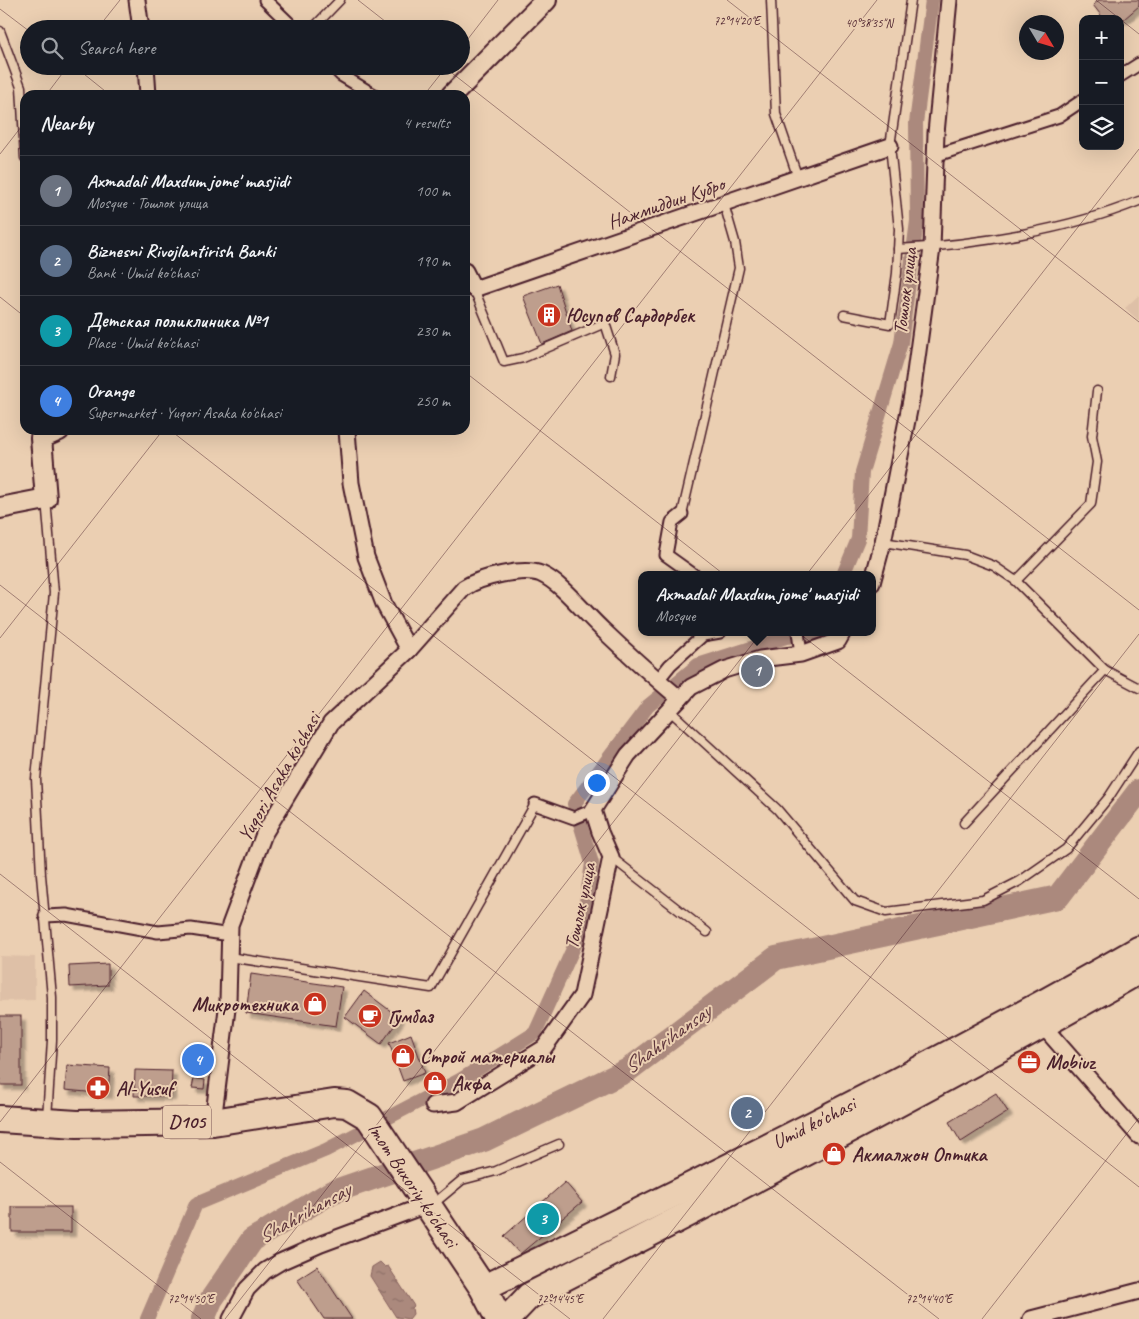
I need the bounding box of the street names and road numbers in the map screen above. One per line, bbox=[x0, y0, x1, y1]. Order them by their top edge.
street label: Нажмиддин Кубро bbox=[604, 171, 730, 235]
street label: Тошлок улица bbox=[887, 244, 923, 336]
street label: Yuqori Asaka ko'chasi bbox=[232, 706, 327, 846]
street label: Тошлок улица bbox=[559, 859, 602, 951]
street label: Umid ko'chasi bbox=[768, 1090, 862, 1155]
road number: D105 bbox=[163, 1106, 211, 1138]
street label: lmom Buxoriy ko'chasi bbox=[362, 1118, 465, 1254]

